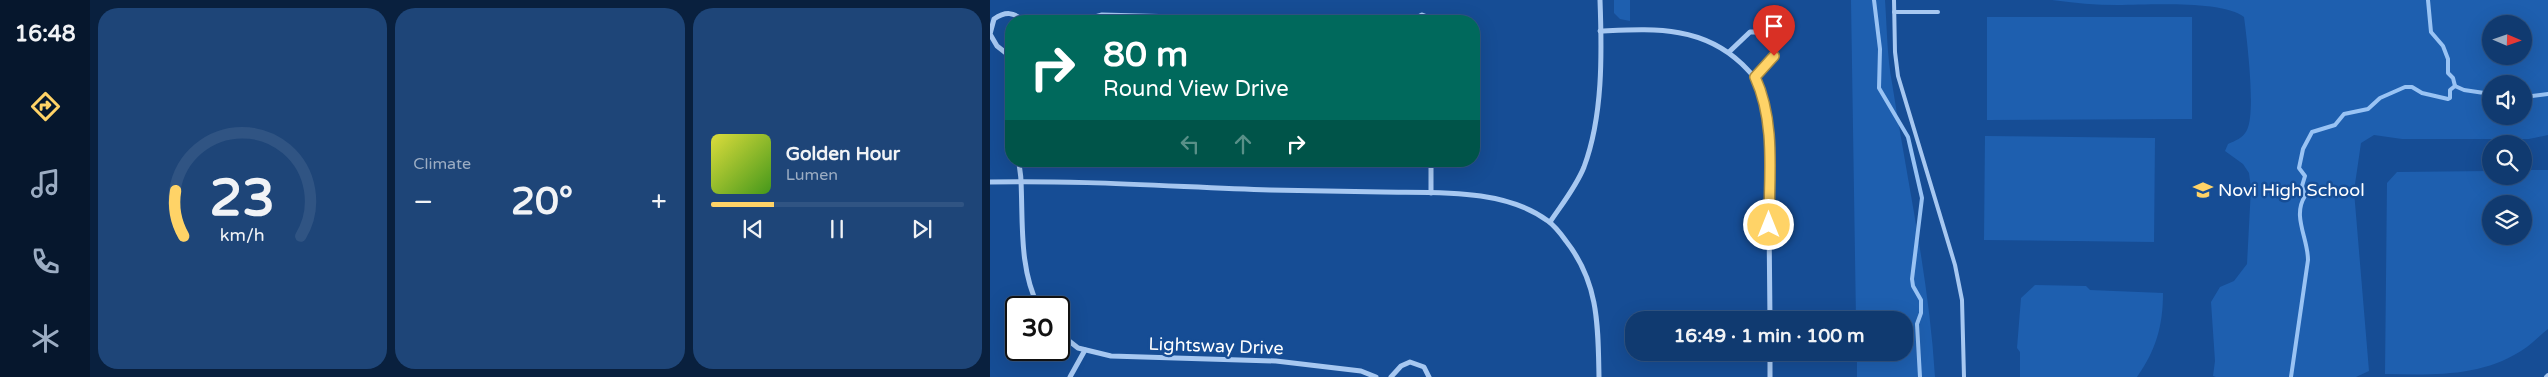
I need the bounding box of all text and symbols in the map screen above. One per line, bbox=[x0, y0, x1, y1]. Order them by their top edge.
pin bbox=[1753, 5, 1795, 56]
icon: arrive bbox=[1760, 12, 1788, 40]
north arrow bbox=[2482, 15, 2532, 65]
map controls bbox=[2482, 15, 2532, 245]
text: 16:48 bbox=[15, 21, 75, 47]
text: 80 m bbox=[1103, 34, 1188, 76]
icon: right bbox=[1020, 35, 1085, 100]
button: sound bbox=[2482, 75, 2532, 125]
text: Round View Drive bbox=[1103, 76, 1289, 102]
icon: directions bbox=[28, 89, 63, 124]
icon: left bbox=[1176, 130, 1204, 158]
icon: ahead bbox=[1229, 130, 1257, 158]
icon: right bbox=[1282, 130, 1310, 158]
button: search bbox=[2482, 135, 2532, 185]
text: Golden Hour bbox=[786, 143, 900, 165]
text: Climate bbox=[413, 154, 471, 174]
text: Lumen bbox=[786, 165, 838, 185]
icon: music bbox=[28, 166, 63, 201]
text: 23 bbox=[210, 167, 275, 230]
text: 20° bbox=[511, 179, 573, 225]
school or university icon: Novi High School bbox=[2192, 179, 2214, 201]
place label: Novi High School bbox=[2218, 179, 2365, 201]
text: − bbox=[413, 185, 433, 219]
text: + bbox=[651, 185, 667, 219]
button: layers bbox=[2482, 195, 2532, 245]
position arrow bbox=[1742, 198, 1794, 250]
icon: previous bbox=[739, 215, 767, 243]
icon: pause bbox=[823, 215, 851, 243]
icon: next bbox=[908, 215, 936, 243]
text: km/h bbox=[220, 225, 265, 246]
icon: phone bbox=[28, 244, 63, 279]
speed limit sign: 30 bbox=[1005, 296, 1070, 361]
icon: climate bbox=[28, 321, 63, 356]
text: 16:49 · 1 min · 100 m bbox=[1673, 325, 1865, 347]
street label: Lightsway Drive bbox=[1148, 333, 1284, 359]

